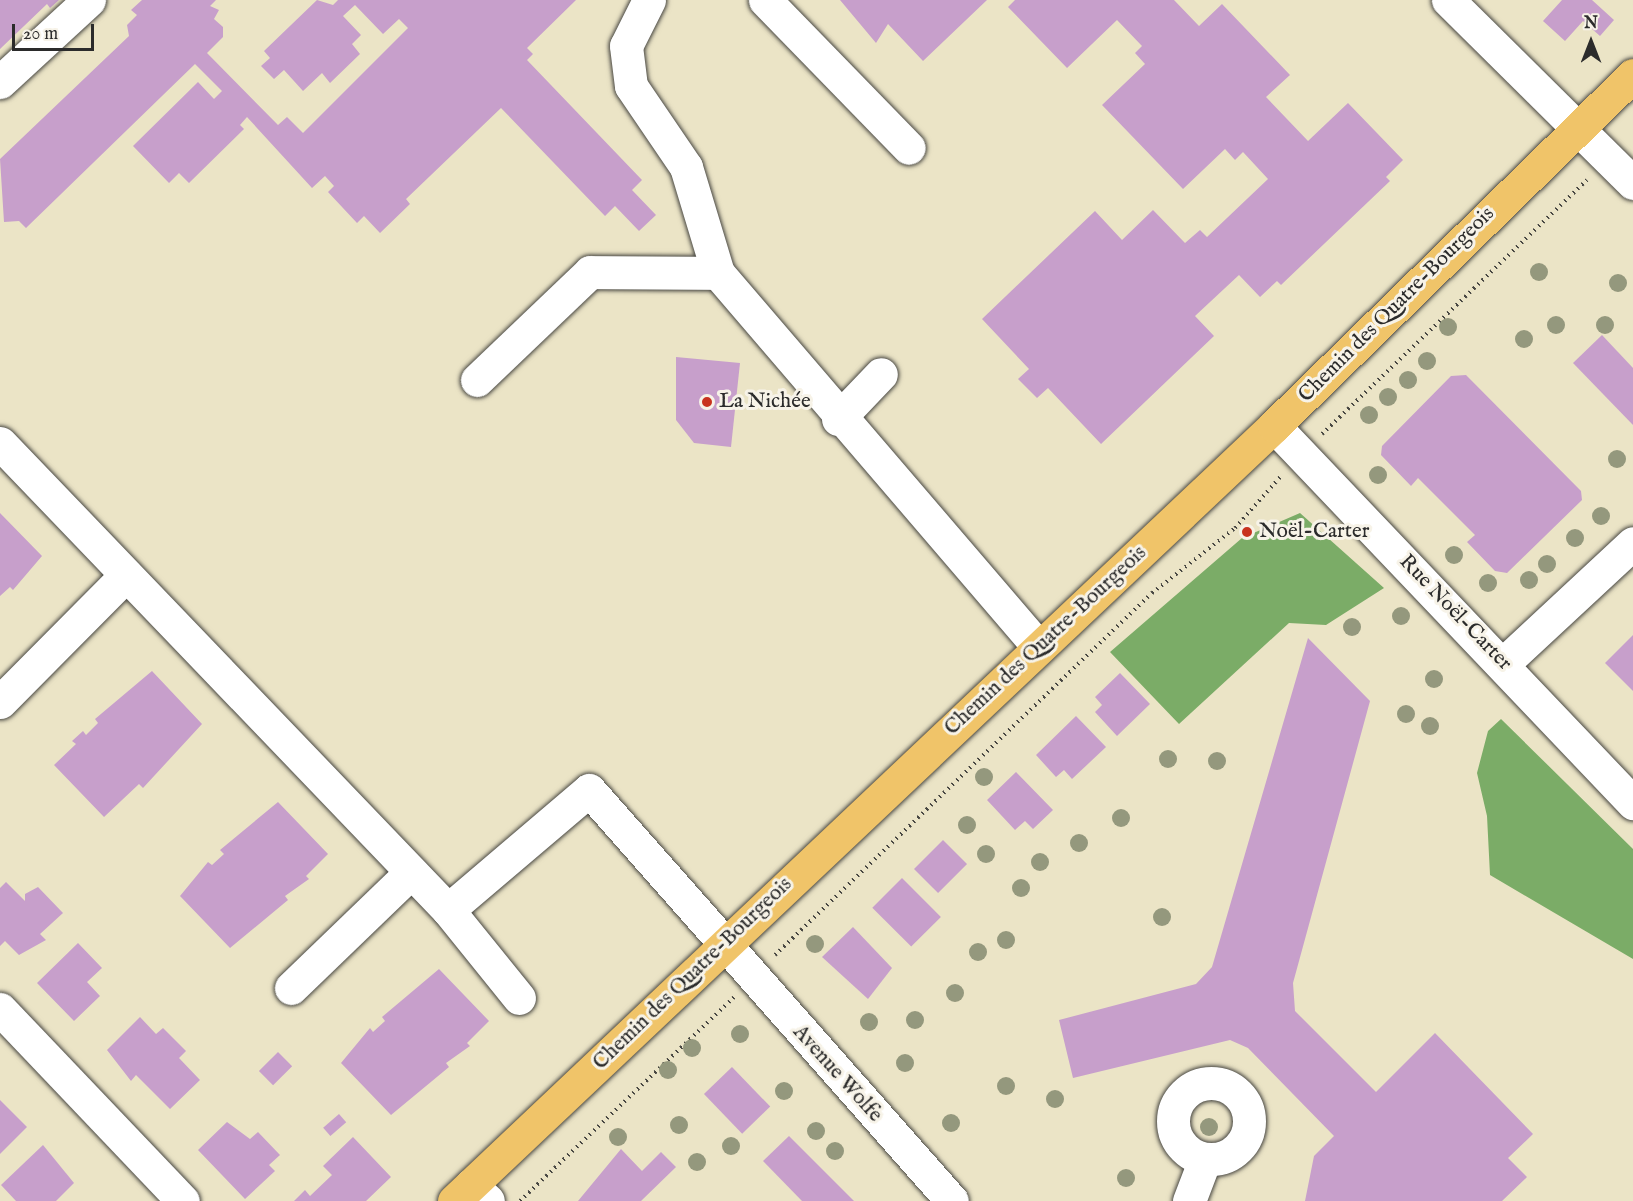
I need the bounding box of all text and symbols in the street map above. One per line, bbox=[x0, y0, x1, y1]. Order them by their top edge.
scale bar bbox=[15, 12, 98, 50]
north arrow bbox=[1561, 12, 1621, 72]
text: N bbox=[1584, 14, 1598, 34]
text: 20 m bbox=[23, 23, 58, 46]
street label: Chemin des Quatre-Bourgeois bbox=[1294, 202, 1500, 408]
place label: La Nichée bbox=[719, 389, 811, 415]
marker: La Nichée bbox=[700, 395, 714, 409]
place label: Noël-Carter bbox=[1259, 519, 1369, 545]
marker: Noël-Carter bbox=[1240, 525, 1254, 539]
street label: Chemin des Quatre-Bourgeois bbox=[940, 541, 1152, 741]
street label: Rue Noël-Carter bbox=[1393, 550, 1517, 676]
street label: Chemin des Quatre-Bourgeois bbox=[588, 872, 798, 1076]
street label: Avenue Wolfe bbox=[787, 1020, 887, 1128]

